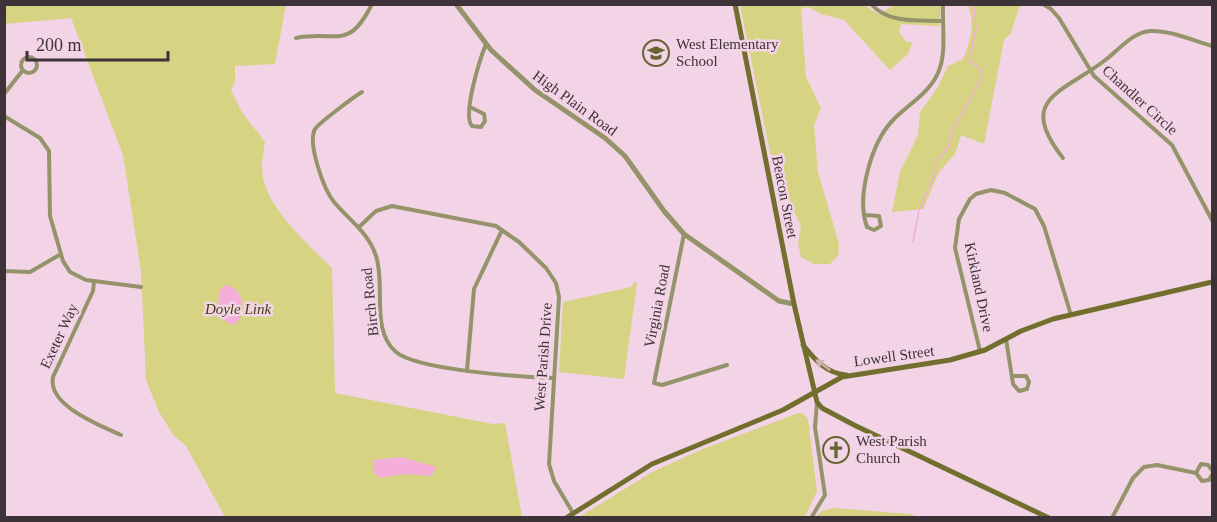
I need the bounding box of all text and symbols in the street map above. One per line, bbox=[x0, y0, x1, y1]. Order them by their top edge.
scale bar bbox=[27, 24, 168, 62]
text: 200 m bbox=[36, 35, 82, 55]
place label: West Elementary School bbox=[676, 36, 779, 69]
school or university icon: West Elementary School bbox=[641, 38, 671, 68]
street label: Chandler Circle bbox=[1099, 62, 1181, 138]
street label: High Plain Road bbox=[530, 67, 621, 139]
street label: Beacon Street bbox=[769, 154, 801, 240]
street label: Kirkland Drive bbox=[962, 241, 996, 334]
street label: Virginia Road bbox=[641, 263, 673, 349]
street label: Birch Road bbox=[358, 266, 382, 337]
street label: Exeter Way bbox=[37, 301, 81, 371]
park label: Doyle Link bbox=[204, 301, 271, 317]
street label: West Parish Drive bbox=[531, 302, 555, 412]
street label: Lowell Street bbox=[853, 342, 936, 370]
one-way arrow bbox=[815, 359, 831, 372]
place label: West Parish Church bbox=[856, 433, 927, 466]
church icon: West Parish Church bbox=[821, 435, 851, 465]

